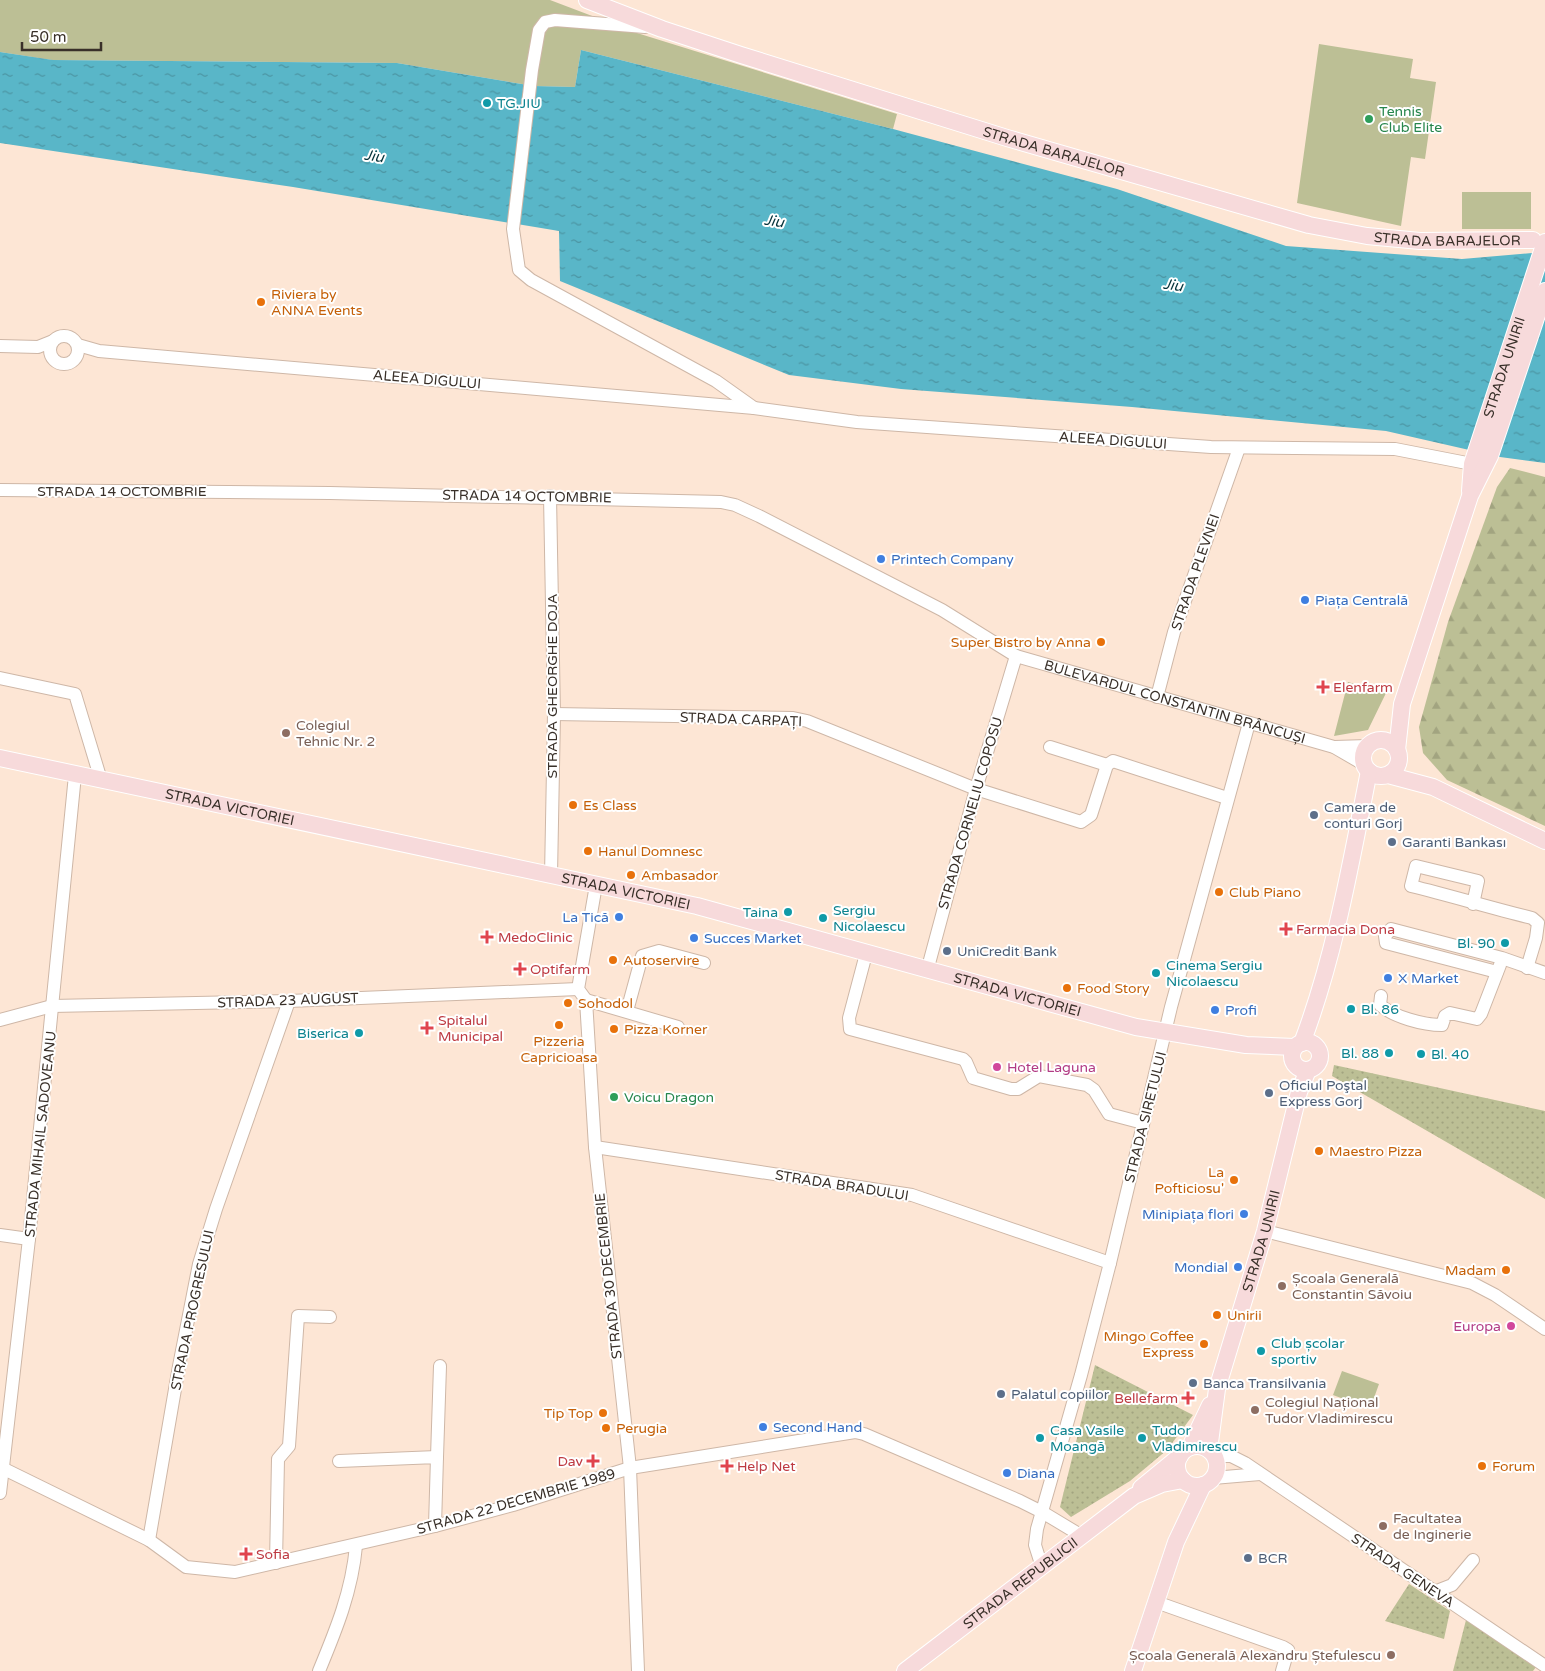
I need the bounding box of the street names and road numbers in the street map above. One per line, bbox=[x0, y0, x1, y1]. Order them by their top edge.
street label: STRADA BARAJELOR bbox=[981, 123, 1127, 180]
street label: STRADA BARAJELOR bbox=[1373, 229, 1521, 250]
street label: STRADA UNIRII bbox=[1480, 315, 1529, 420]
street label: ALEEA DIGULUI bbox=[372, 366, 482, 393]
street label: ALEEA DIGULUI bbox=[1058, 428, 1168, 453]
street label: STRADA 14 OCTOMBRIE bbox=[37, 483, 207, 500]
street label: STRADA 14 OCTOMBRIE bbox=[442, 487, 612, 506]
street label: STRADA PLEVNEI bbox=[1168, 512, 1223, 632]
street label: STRADA GHEORGHE DOJA bbox=[544, 593, 561, 779]
street label: BULEVARDUL CONSTANTIN BRÂNCUȘI bbox=[1042, 656, 1307, 747]
street label: STRADA CARPAȚI bbox=[679, 709, 802, 730]
street label: STRADA CORNELIU COPOSU bbox=[935, 715, 1006, 911]
street label: STRADA VICTORIEI bbox=[164, 785, 296, 829]
street label: STRADA VICTORIEI bbox=[560, 869, 692, 913]
street label: STRADA VICTORIEI bbox=[952, 969, 1083, 1020]
street label: STRADA 23 AUGUST bbox=[217, 990, 359, 1011]
street label: STRADA MIHAIL SADOVEANU bbox=[21, 1030, 60, 1238]
street label: STRADA SIRETULUI bbox=[1121, 1050, 1170, 1184]
street label: STRADA BRADULUI bbox=[774, 1167, 910, 1204]
street label: STRADA UNIRII bbox=[1239, 1188, 1284, 1294]
street label: STRADA 30 DECEMBRIE bbox=[591, 1192, 626, 1360]
street label: STRADA PROGRESULUI bbox=[167, 1228, 218, 1392]
street label: STRADA 22 DECEMBRIE 1989 bbox=[415, 1465, 617, 1538]
street label: STRADA GENEVA bbox=[1348, 1530, 1458, 1611]
street label: STRADA REPUBLICII bbox=[960, 1534, 1081, 1633]

